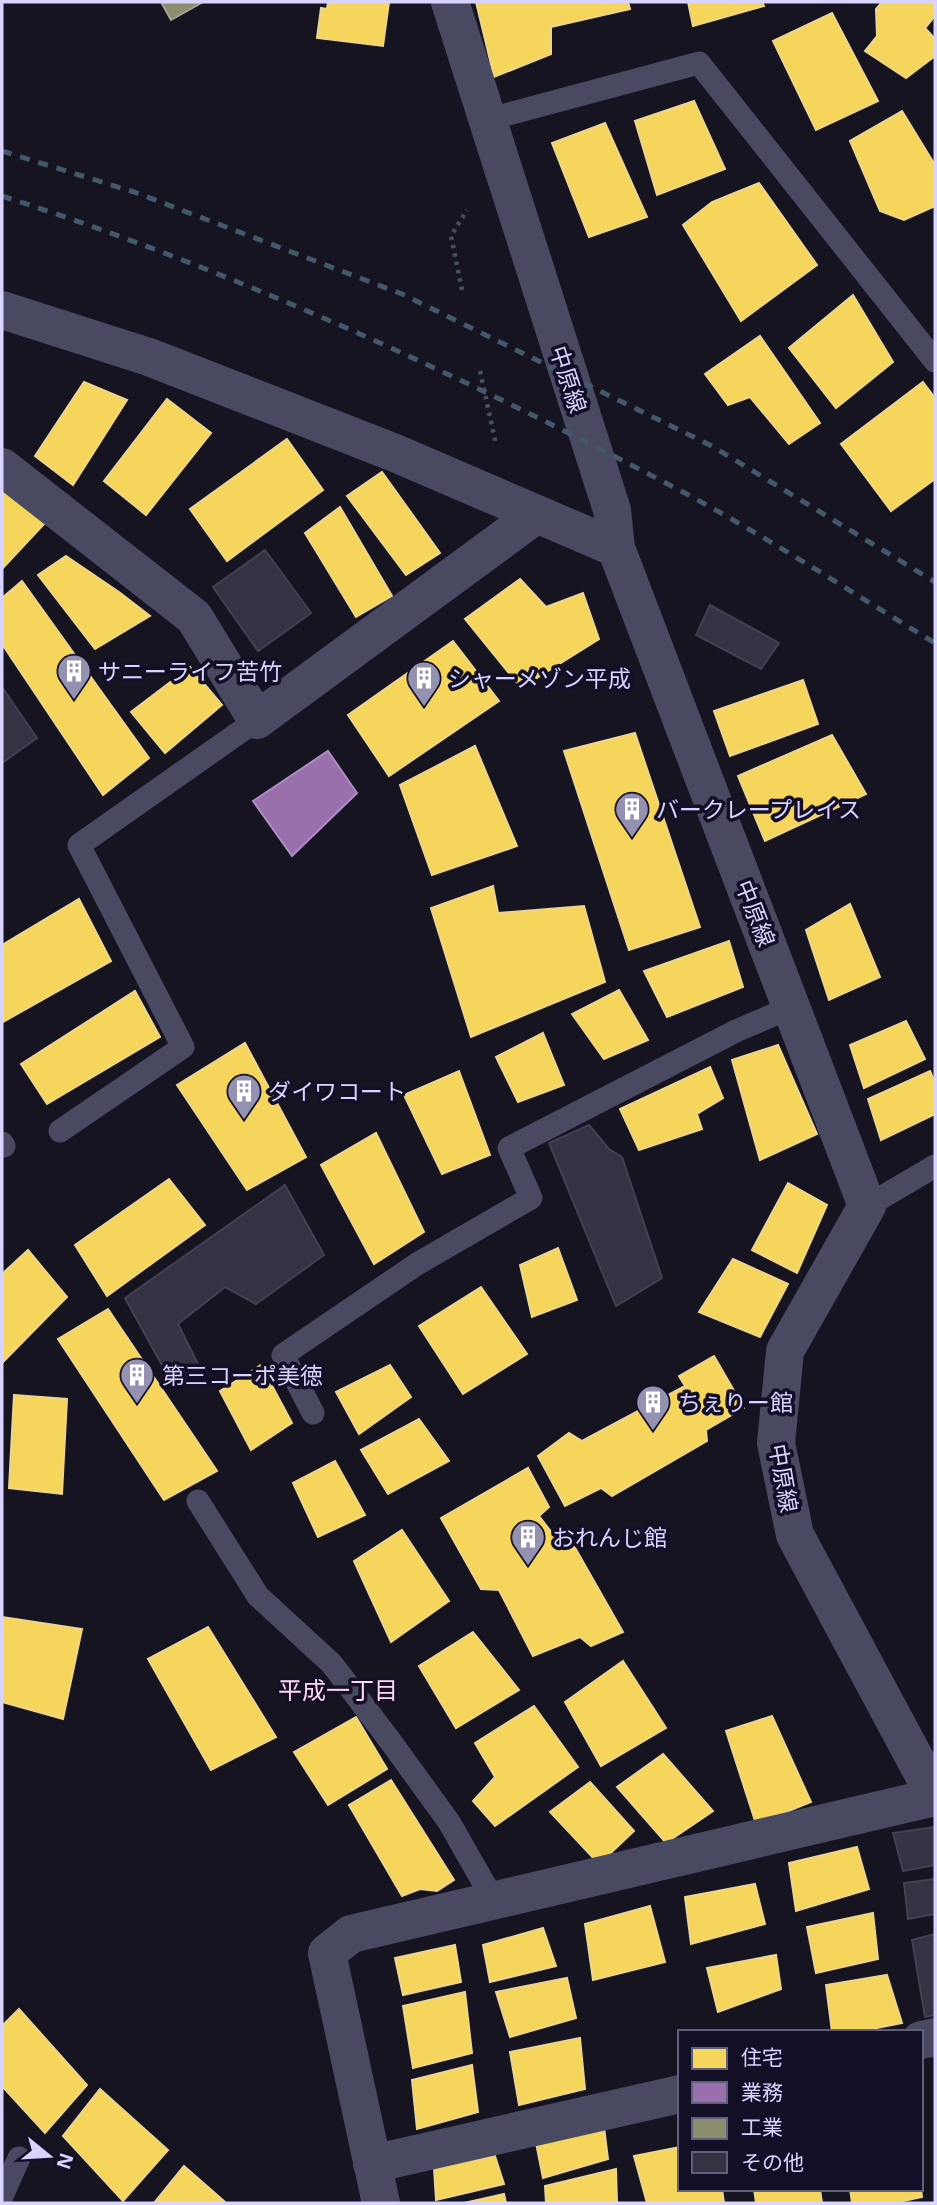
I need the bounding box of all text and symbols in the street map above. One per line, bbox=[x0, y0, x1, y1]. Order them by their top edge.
street label: 中原線 bbox=[543, 341, 595, 417]
building icon: サニーライフ苦竹 bbox=[55, 652, 93, 701]
place label: サニーライフ苦竹 bbox=[98, 655, 282, 687]
building icon: シャーメゾン平成 bbox=[405, 659, 443, 708]
place label: シャーメゾン平成 bbox=[448, 662, 631, 694]
building icon: バークレープレイス bbox=[613, 790, 651, 839]
place label: バークレープレイス bbox=[656, 793, 861, 825]
street label: 中原線 bbox=[729, 875, 783, 951]
building icon: ダイワコート bbox=[225, 1072, 263, 1121]
place label: ダイワコート bbox=[268, 1075, 406, 1107]
building icon: 第三コーポ美徳 bbox=[118, 1356, 156, 1405]
place label: 第三コーポ美徳 bbox=[162, 1359, 323, 1391]
building icon: ちぇりー館 bbox=[634, 1383, 672, 1432]
place label: ちぇりー館 bbox=[678, 1386, 793, 1418]
street label: 中原線 bbox=[762, 1441, 806, 1515]
building icon: おれんじ館 bbox=[509, 1518, 547, 1567]
place label: おれんじ館 bbox=[552, 1521, 667, 1553]
district label: 平成一丁目 bbox=[278, 1673, 398, 1706]
legend bbox=[678, 2030, 923, 2191]
text: 住宅 bbox=[741, 2043, 783, 2071]
text: 業務 bbox=[741, 2078, 783, 2106]
text: 工業 bbox=[741, 2113, 783, 2141]
north arrow bbox=[14, 2121, 84, 2191]
text: その他 bbox=[741, 2148, 804, 2176]
text: N bbox=[50, 2150, 80, 2173]

